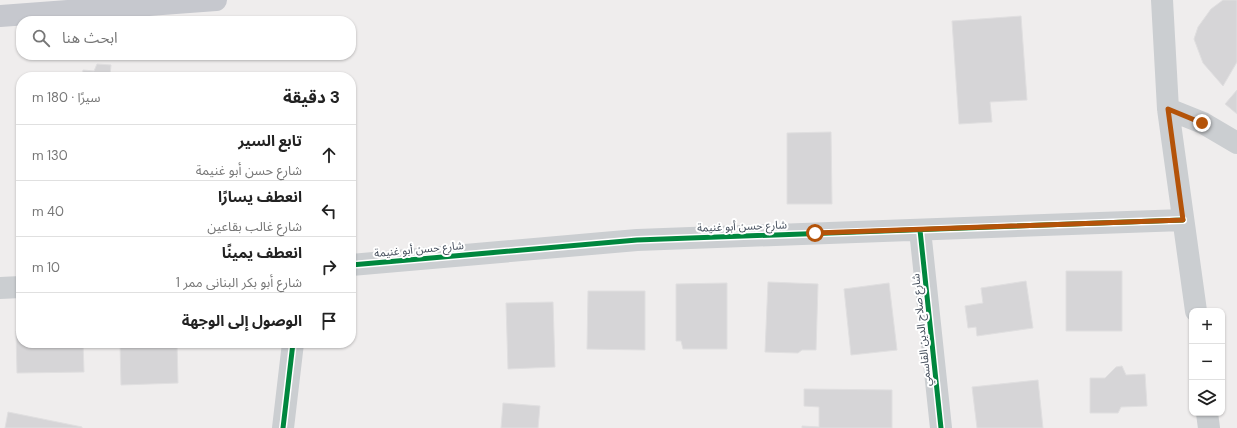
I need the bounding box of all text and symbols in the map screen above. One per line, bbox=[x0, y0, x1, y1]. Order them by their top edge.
search box bbox=[16, 16, 356, 60]
icon: search bbox=[30, 27, 52, 49]
text: ابحث هنا bbox=[62, 28, 118, 48]
text: 3 دقيقة bbox=[283, 86, 340, 108]
text: سيرًا · 180 m bbox=[32, 89, 100, 106]
route end bbox=[1193, 114, 1211, 132]
text: تابع السير bbox=[238, 131, 302, 151]
icon: ahead bbox=[318, 144, 340, 166]
text: 130 m bbox=[32, 147, 68, 164]
text: شارع حسن أبو غنيمة bbox=[196, 162, 302, 179]
text: انعطف يسارًا bbox=[218, 187, 302, 207]
icon: left bbox=[318, 200, 340, 222]
text: 40 m bbox=[32, 203, 64, 220]
street label: شارع حسن أبو غنيمة bbox=[697, 217, 788, 236]
text: شارع غالب بقاعين bbox=[207, 218, 302, 235]
route start bbox=[806, 224, 824, 242]
street label: شارع حسن أبو غنيمة bbox=[374, 238, 465, 261]
text: انعطف يمينًا bbox=[222, 243, 302, 263]
icon: right bbox=[318, 256, 340, 278]
text: 10 m bbox=[32, 259, 60, 276]
street label: شارع صلاح الدين القاسمي bbox=[908, 272, 936, 387]
text: شارع أبو بكر البنانى ممر 1 bbox=[176, 274, 302, 291]
map controls bbox=[1189, 308, 1225, 416]
button: + bbox=[1189, 308, 1225, 344]
icon: arrive bbox=[318, 310, 340, 332]
text: الوصول إلى الوجهة bbox=[182, 311, 302, 331]
button: − bbox=[1189, 344, 1225, 380]
button: layers bbox=[1189, 380, 1225, 416]

